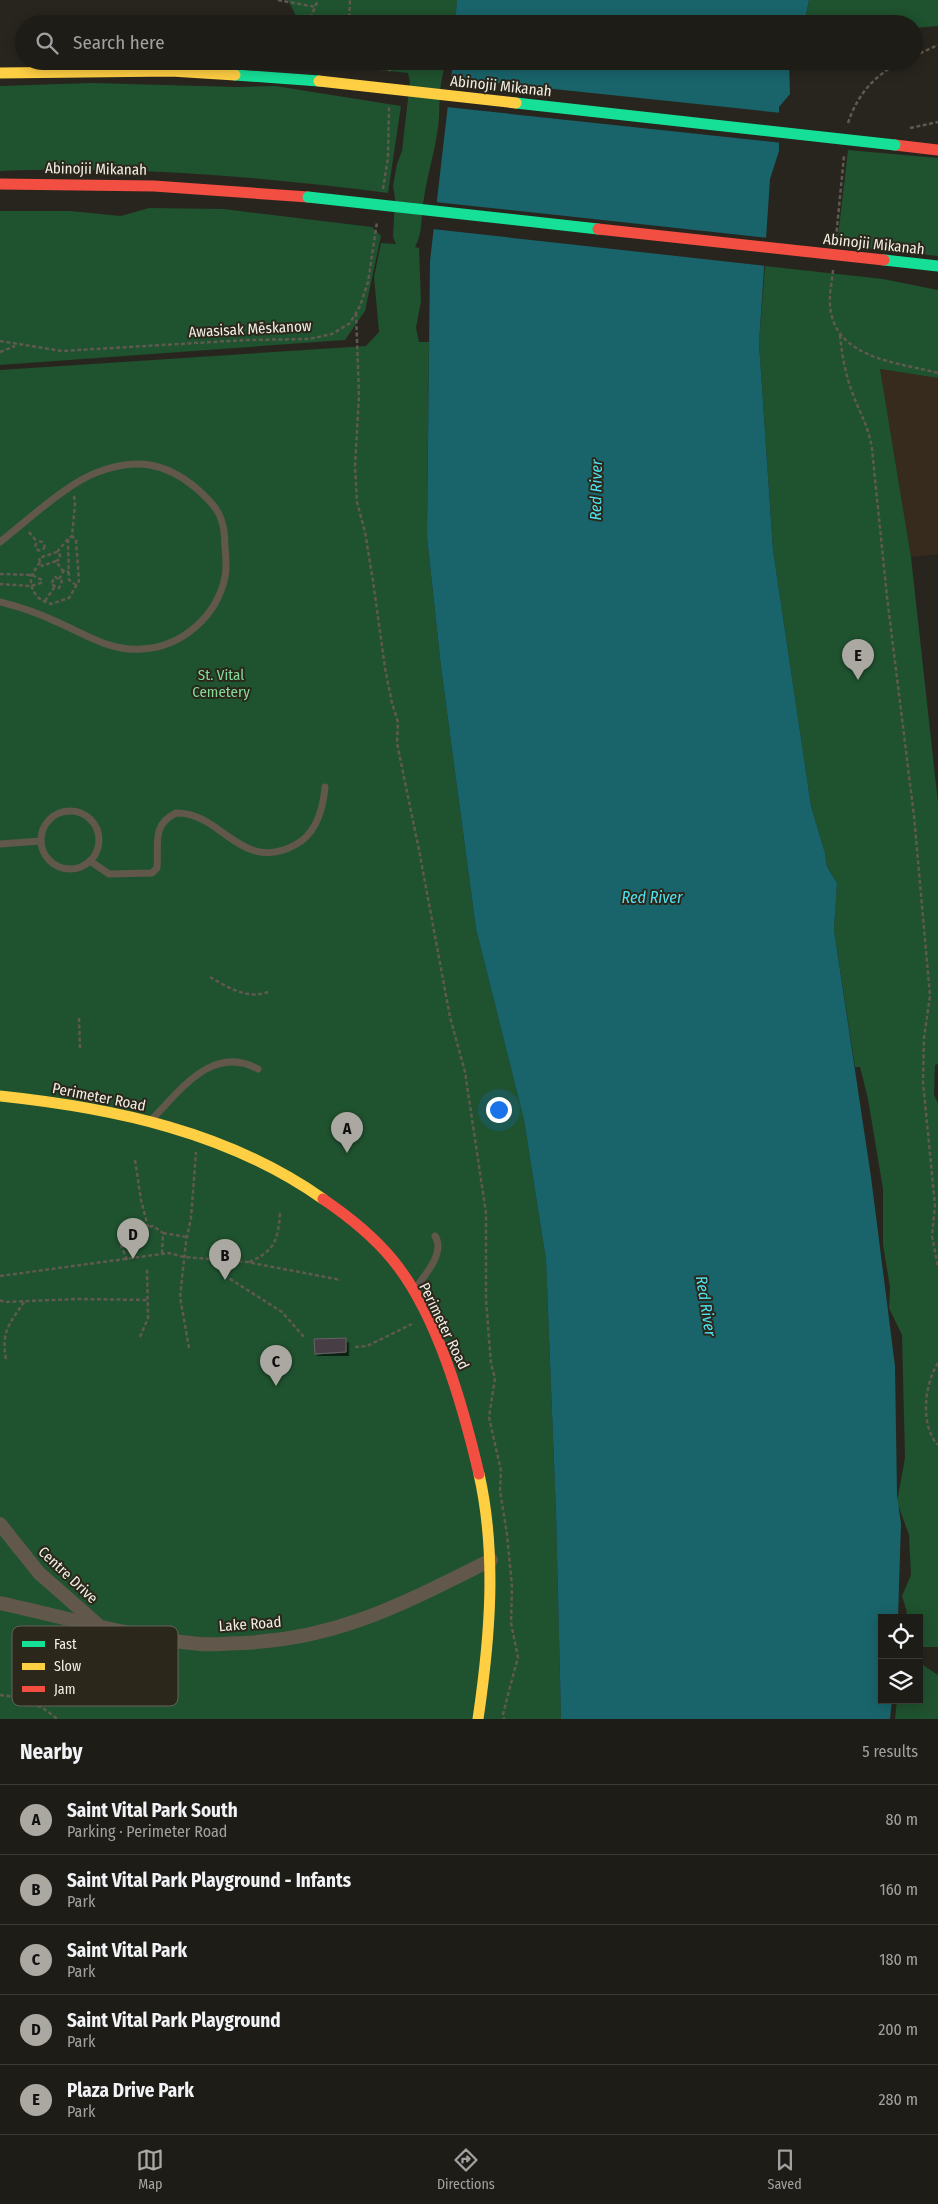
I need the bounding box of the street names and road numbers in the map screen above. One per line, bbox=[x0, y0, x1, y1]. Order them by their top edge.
street label: Abinojii Mikanah bbox=[449, 72, 553, 100]
street label: Abinojii Mikanah bbox=[45, 159, 147, 179]
street label: Abinojii Mikanah bbox=[822, 230, 926, 258]
street label: Awasisak Mēskanow bbox=[188, 317, 312, 341]
street label: Perimeter Road bbox=[51, 1079, 147, 1115]
street label: Perimeter Road bbox=[415, 1279, 473, 1373]
street label: Centre Drive bbox=[34, 1543, 102, 1607]
street label: Lake Road bbox=[218, 1613, 282, 1635]

